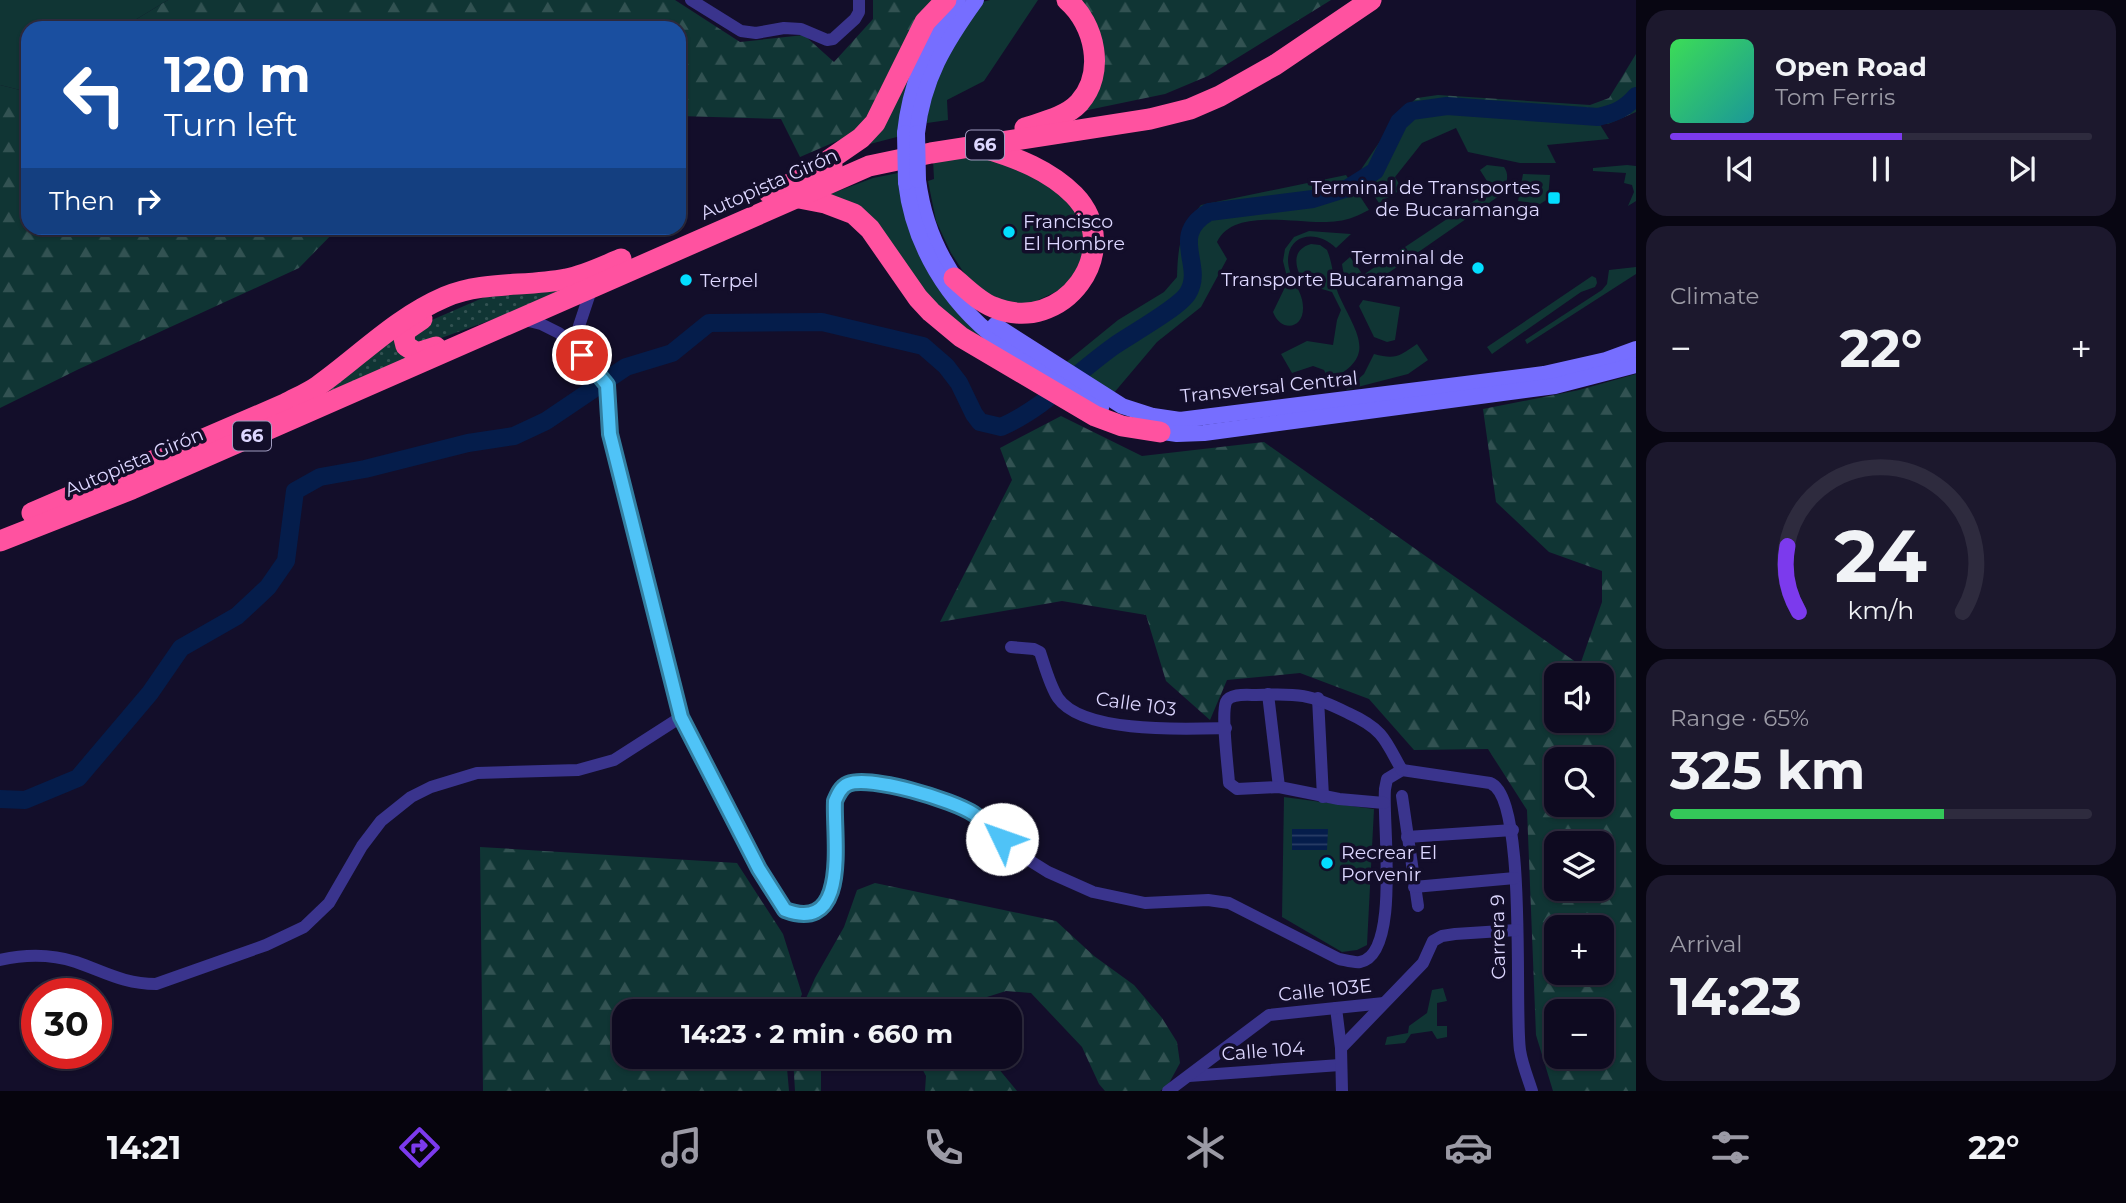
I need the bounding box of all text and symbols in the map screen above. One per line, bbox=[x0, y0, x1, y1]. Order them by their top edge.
text: 120 m bbox=[164, 45, 311, 104]
icon: left bbox=[49, 49, 140, 140]
text: Open Road bbox=[1775, 51, 1927, 83]
text: Tom Ferris bbox=[1775, 83, 1895, 111]
text: Turn left bbox=[164, 105, 298, 144]
road number: 66 bbox=[966, 130, 1004, 160]
street label: Autopista Girón bbox=[697, 143, 841, 225]
icon: previous bbox=[1721, 150, 1759, 188]
icon: pause bbox=[1862, 150, 1900, 188]
icon: next bbox=[2003, 150, 2041, 188]
place label: Terminal de Transportes de Bucaramanga bbox=[1311, 176, 1540, 221]
icon: right bbox=[129, 182, 167, 220]
text: Then bbox=[49, 185, 115, 217]
marker: Terminal de Transportes de Bucaramanga bbox=[1546, 190, 1562, 206]
place label: Francisco El Hombre bbox=[1023, 210, 1125, 255]
marker: Francisco El Hombre bbox=[1001, 224, 1017, 240]
place label: Terminal de Transporte Bucaramanga bbox=[1221, 246, 1464, 291]
marker: Terminal de Transporte Bucaramanga bbox=[1470, 260, 1486, 276]
place label: Terpel bbox=[700, 269, 758, 292]
marker: Terpel bbox=[678, 272, 694, 288]
text: Climate bbox=[1670, 282, 1759, 310]
text: 22° bbox=[1839, 317, 1923, 380]
pin bbox=[552, 325, 612, 385]
text: − bbox=[1670, 325, 1692, 372]
text: + bbox=[2070, 325, 2092, 372]
icon: arrive bbox=[563, 336, 601, 374]
street label: Transversal Central bbox=[1179, 366, 1359, 408]
street label: Autopista Girón bbox=[61, 422, 207, 502]
road number: 66 bbox=[233, 422, 271, 450]
text: 24 bbox=[1835, 512, 1927, 600]
text: km/h bbox=[1848, 594, 1914, 624]
map controls bbox=[1544, 663, 1614, 1069]
button: sound bbox=[1544, 663, 1614, 733]
street label: Calle 103 bbox=[1094, 687, 1178, 721]
text: Range · 65% bbox=[1670, 704, 1809, 732]
text: 325 km bbox=[1670, 739, 1865, 802]
button: search bbox=[1544, 747, 1614, 817]
position arrow bbox=[965, 802, 1039, 876]
button: layers bbox=[1544, 831, 1614, 901]
place label: Recrear El Porvenir bbox=[1341, 841, 1437, 886]
marker: Recrear El Porvenir bbox=[1319, 855, 1335, 871]
street label: Carrera 9 bbox=[1486, 894, 1510, 980]
button: + bbox=[1544, 915, 1614, 985]
text: Arrival bbox=[1670, 930, 1743, 958]
text: 14:23 bbox=[1670, 965, 1802, 1028]
street label: Calle 103E bbox=[1277, 974, 1373, 1006]
speed limit sign: 30 bbox=[21, 978, 112, 1069]
button: − bbox=[1544, 999, 1614, 1069]
text: 14:23 · 2 min · 660 m bbox=[681, 1018, 953, 1050]
street label: Calle 104 bbox=[1221, 1037, 1306, 1065]
icon: directions bbox=[395, 1123, 444, 1172]
icon: music bbox=[657, 1123, 706, 1172]
icon: phone bbox=[919, 1123, 968, 1172]
icon: climate bbox=[1181, 1123, 1230, 1172]
icon: car bbox=[1444, 1123, 1493, 1172]
icon: filters bbox=[1706, 1123, 1755, 1172]
text: 14:21 bbox=[107, 1128, 181, 1167]
text: 22° bbox=[1968, 1128, 2019, 1167]

